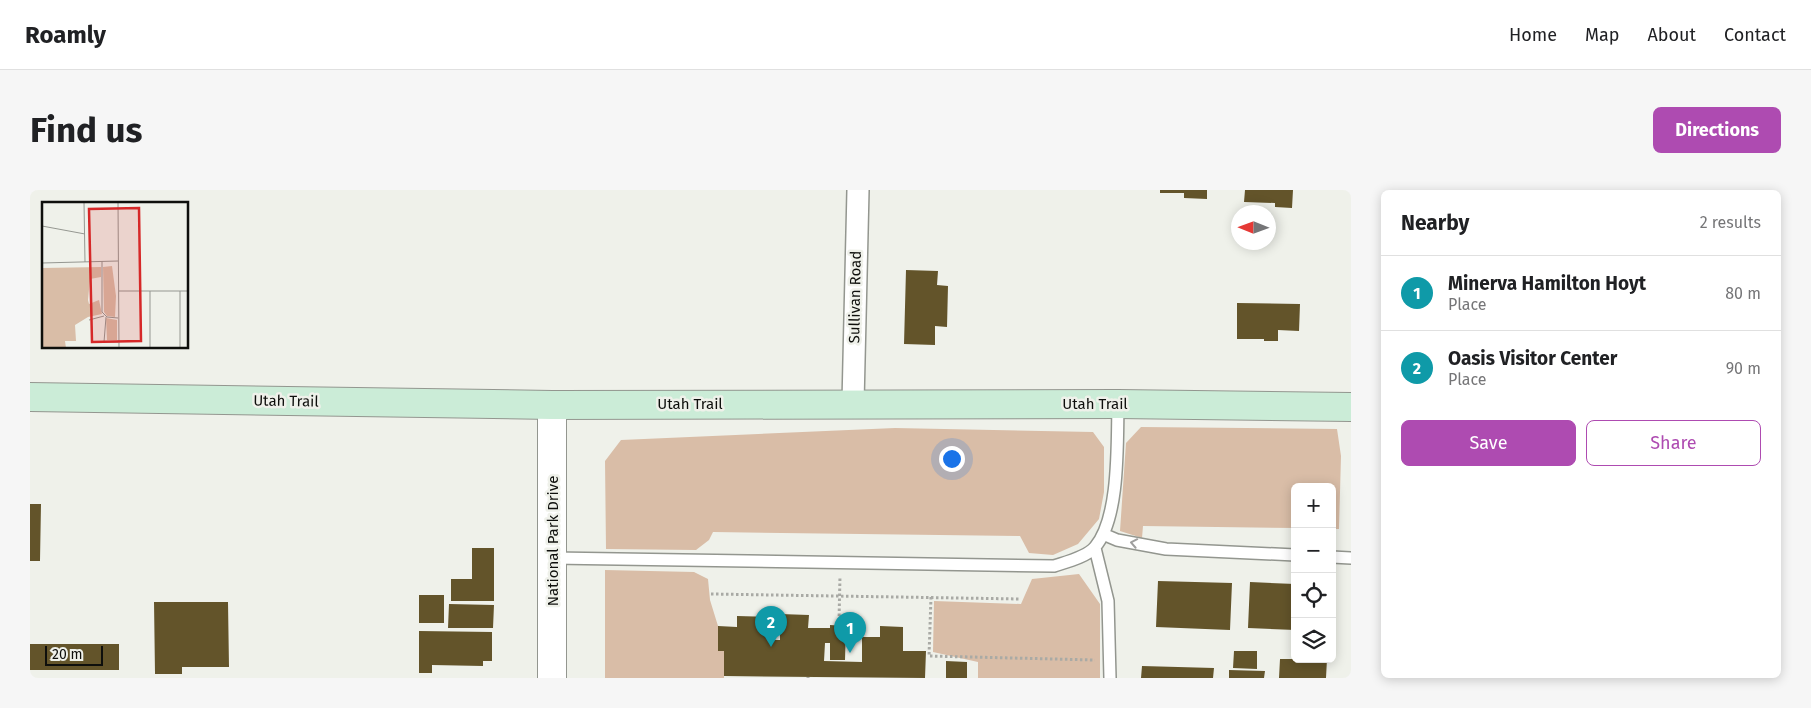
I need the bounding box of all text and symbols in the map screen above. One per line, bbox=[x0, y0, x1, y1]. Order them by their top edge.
text: Roamly bbox=[25, 21, 106, 49]
text: Home bbox=[1509, 24, 1557, 46]
text: Map bbox=[1585, 24, 1619, 46]
text: About bbox=[1647, 24, 1696, 46]
text: Contact bbox=[1724, 24, 1786, 46]
button: Directions bbox=[1653, 107, 1781, 153]
text: Find us bbox=[30, 109, 142, 151]
inset map bbox=[42, 202, 189, 349]
north arrow bbox=[1231, 205, 1276, 250]
text: Nearby bbox=[1401, 210, 1469, 236]
text: 2 results bbox=[1700, 213, 1761, 232]
street label: Sullivan Road bbox=[845, 251, 865, 343]
text: Minerva Hamilton Hoyt bbox=[1448, 272, 1646, 295]
text: 1 bbox=[1413, 284, 1421, 303]
text: 80 m bbox=[1725, 284, 1761, 303]
text: Place bbox=[1448, 295, 1487, 314]
text: Oasis Visitor Center bbox=[1448, 347, 1617, 370]
text: 2 bbox=[1413, 359, 1421, 378]
text: 90 m bbox=[1726, 359, 1761, 378]
text: Place bbox=[1448, 370, 1487, 389]
street label: Utah Trail bbox=[253, 391, 320, 411]
street label: Utah Trail bbox=[657, 395, 723, 413]
street label: Utah Trail bbox=[1062, 395, 1128, 413]
button: Save bbox=[1401, 420, 1576, 466]
button: Share bbox=[1586, 420, 1761, 466]
your location bbox=[939, 446, 965, 472]
street label: National Park Drive bbox=[544, 476, 562, 606]
map controls bbox=[1291, 483, 1336, 663]
button: + bbox=[1291, 483, 1336, 528]
button: − bbox=[1291, 528, 1336, 573]
one-way arrow bbox=[1130, 538, 1138, 548]
button: locate bbox=[1291, 573, 1336, 618]
pin: 2 bbox=[755, 606, 787, 647]
pin: 1 bbox=[834, 612, 866, 653]
button: layers bbox=[1291, 618, 1336, 663]
scale bar bbox=[45, 643, 102, 666]
text: 20 m bbox=[52, 646, 82, 663]

